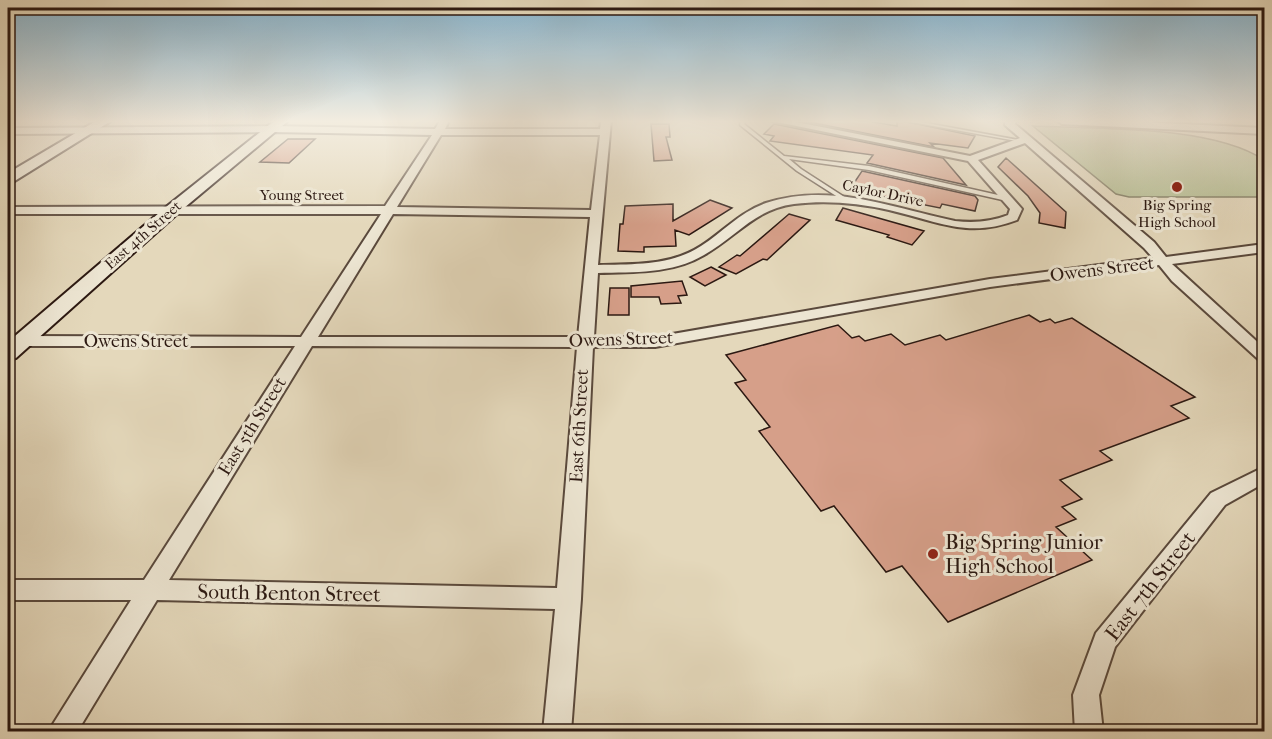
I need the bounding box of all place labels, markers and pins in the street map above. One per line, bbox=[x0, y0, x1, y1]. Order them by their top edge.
marker: Big Spring High School bbox=[1170, 180, 1184, 194]
place label: Big Spring High School bbox=[1138, 196, 1216, 231]
place label: Big Spring Junior High School bbox=[945, 530, 1103, 578]
marker: Big Spring Junior High School bbox=[926, 547, 940, 561]

